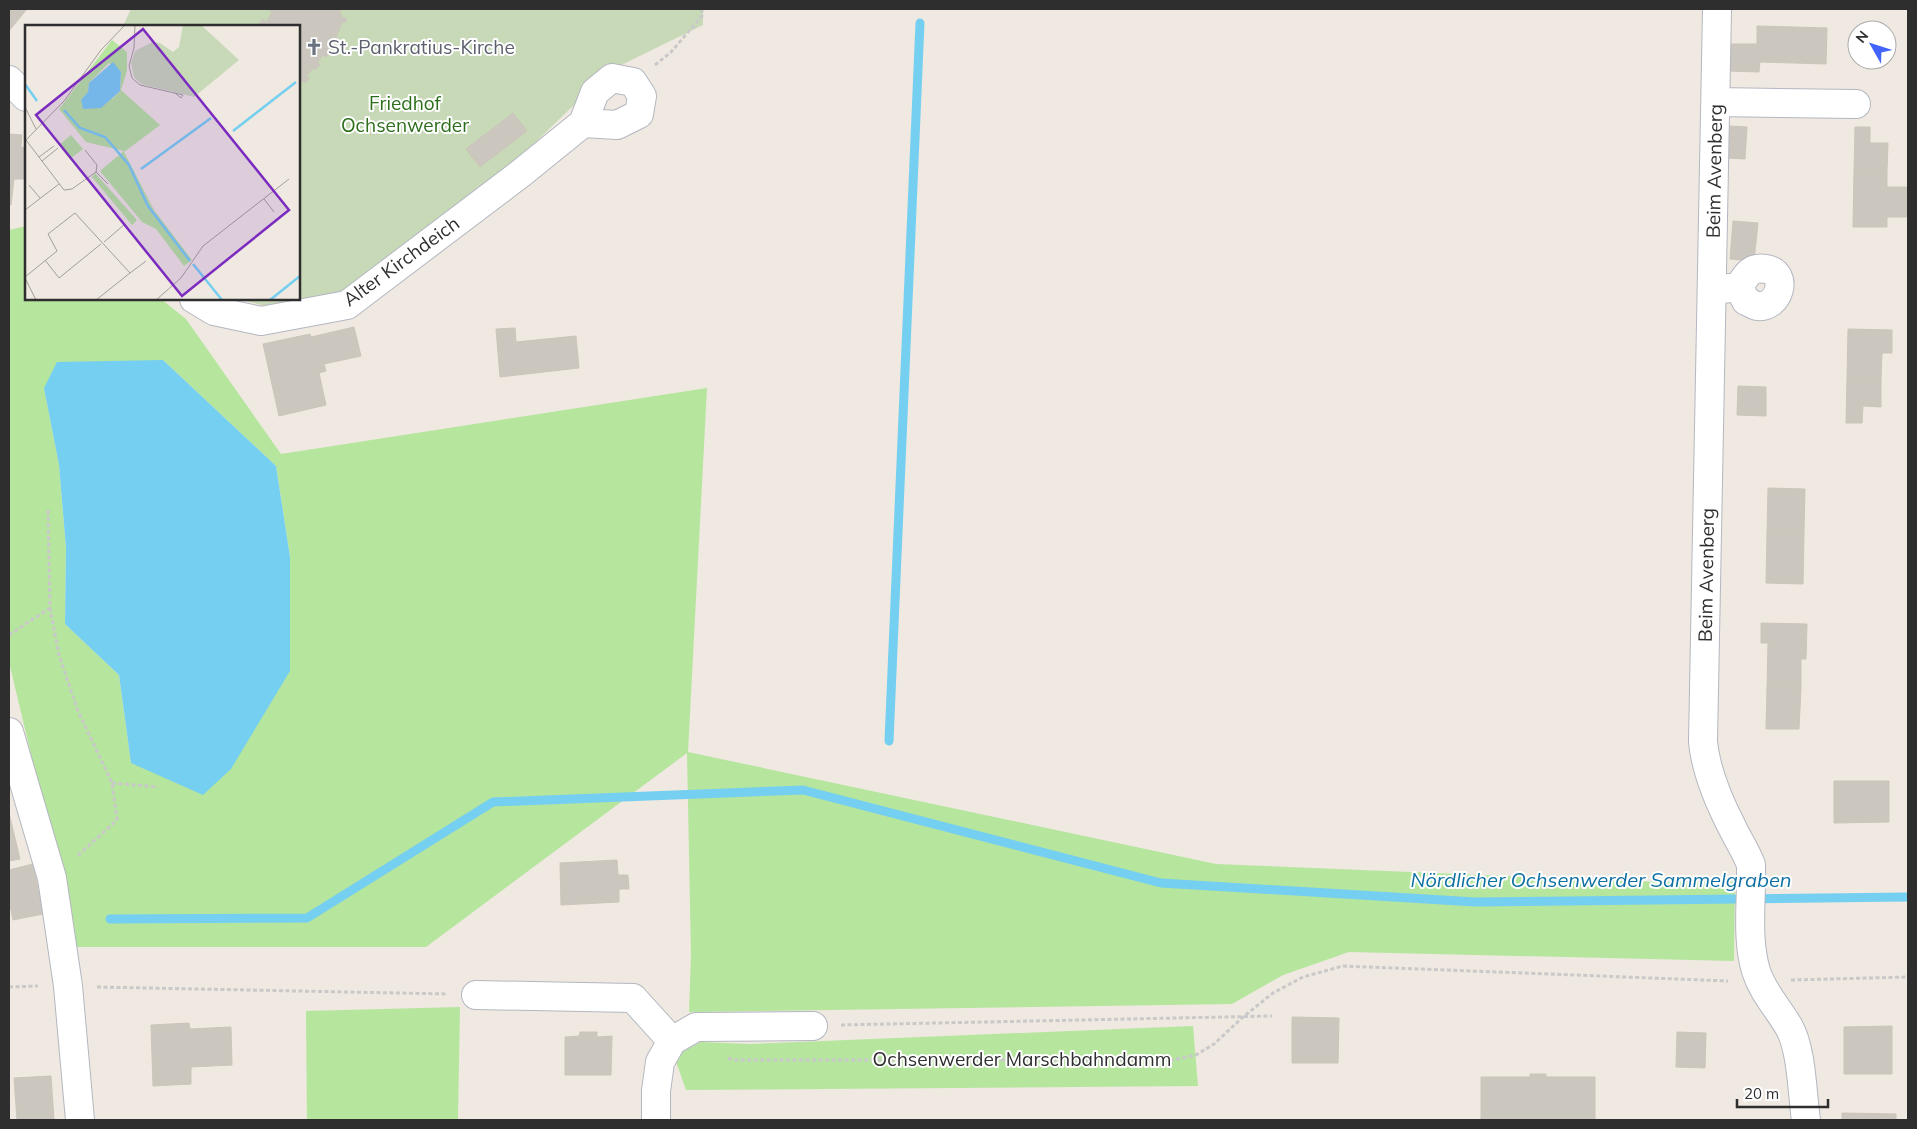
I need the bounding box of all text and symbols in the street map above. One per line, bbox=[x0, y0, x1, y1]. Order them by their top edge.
north arrow bbox=[1847, 20, 1897, 70]
inset map bbox=[25, 25, 300, 300]
text: N bbox=[1852, 27, 1872, 47]
place label: St.-Pankratius-Kirche bbox=[328, 35, 515, 59]
church icon: St.-Pankratius-Kirche bbox=[304, 37, 324, 57]
park label: Friedhof Ochsenwerder bbox=[341, 91, 469, 137]
street label: Beim Avenberg bbox=[1701, 104, 1727, 238]
street label: Alter Kirchdeich bbox=[338, 211, 464, 311]
street label: Beim Avenberg bbox=[1693, 508, 1719, 642]
water label: Nördlicher Ochsenwerder Sammelgraben bbox=[1410, 867, 1792, 892]
street label: Ochsenwerder Marschbahndamm bbox=[873, 1047, 1171, 1071]
scale bar bbox=[1737, 1076, 1828, 1108]
text: 20 m bbox=[1744, 1084, 1779, 1103]

